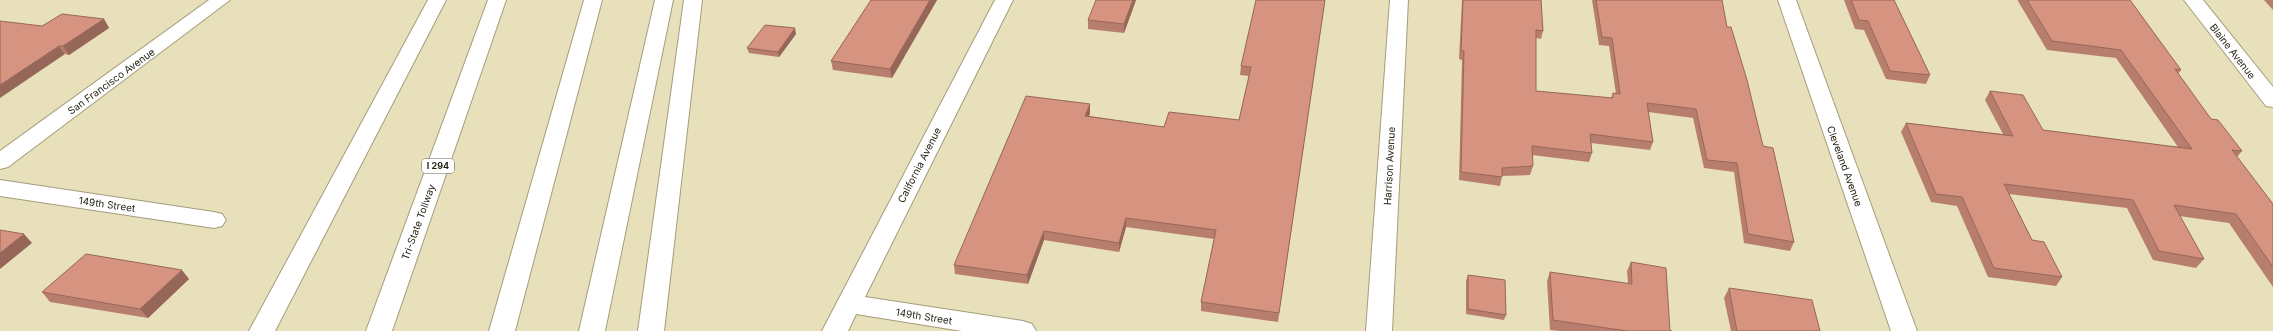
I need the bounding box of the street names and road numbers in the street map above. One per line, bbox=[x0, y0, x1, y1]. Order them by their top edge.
street label: Blaine Avenue bbox=[2208, 21, 2258, 81]
street label: San Francisco Avenue bbox=[65, 45, 157, 117]
street label: Cleveland Avenue bbox=[1825, 124, 1865, 208]
street label: California Avenue bbox=[895, 125, 943, 205]
street label: Harrison Avenue bbox=[1381, 126, 1397, 205]
road number: I 294 bbox=[422, 159, 454, 173]
street label: Tri-State Tollway bbox=[399, 182, 437, 262]
street label: 149th Street bbox=[78, 194, 137, 214]
street label: 149th Street bbox=[895, 306, 954, 327]

